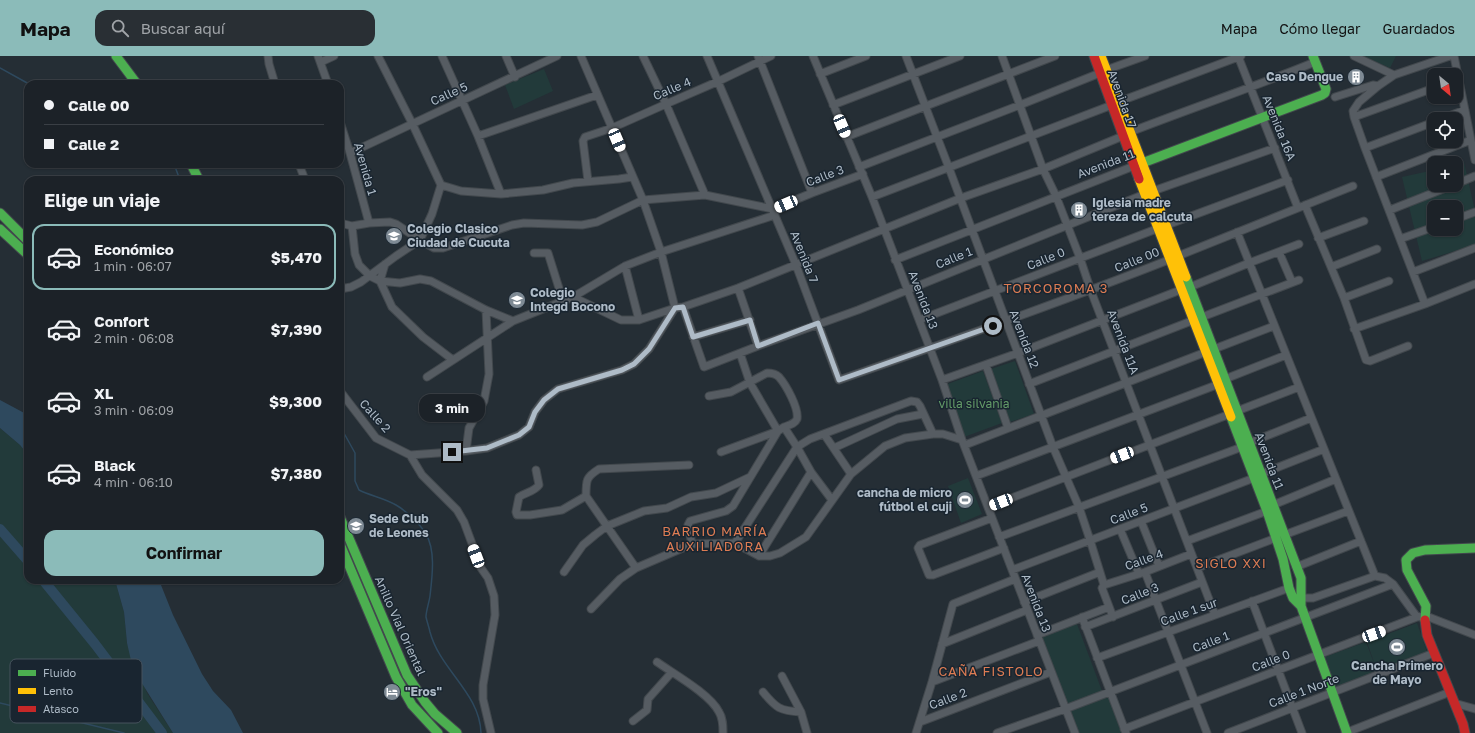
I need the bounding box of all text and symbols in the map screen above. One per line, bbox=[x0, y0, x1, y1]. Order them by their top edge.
search box bbox=[95, 10, 375, 46]
text: Mapa bbox=[20, 17, 71, 40]
icon: search bbox=[109, 17, 131, 39]
text: Buscar aquí bbox=[141, 19, 225, 37]
text: Mapa bbox=[1221, 20, 1257, 37]
text: Cómo llegar bbox=[1279, 20, 1360, 37]
text: Guardados bbox=[1382, 20, 1455, 37]
building icon: Caso Dengue bbox=[1346, 67, 1366, 87]
street label: Avenida 17 bbox=[1105, 68, 1140, 130]
north arrow bbox=[1427, 68, 1463, 104]
map controls bbox=[1427, 68, 1463, 236]
place label: Caso Dengue bbox=[1266, 69, 1343, 84]
street label: Calle 4 bbox=[651, 74, 693, 103]
street label: Calle 5 bbox=[428, 79, 470, 108]
street label: Avenida 16A bbox=[1259, 93, 1299, 163]
text: Calle 00 bbox=[68, 96, 129, 114]
button: locate bbox=[1427, 112, 1463, 148]
car bbox=[832, 113, 852, 139]
car bbox=[607, 127, 627, 153]
text: Calle 2 bbox=[68, 135, 119, 153]
street label: Avenida 1 bbox=[351, 141, 380, 197]
street label: Avenida 11 bbox=[1075, 146, 1137, 181]
button: + bbox=[1427, 156, 1463, 192]
street label: Calle 3 bbox=[804, 161, 846, 190]
text: Elige un viaje bbox=[44, 189, 160, 211]
car bbox=[773, 194, 799, 214]
place label: Iglesia madre tereza de calcuta bbox=[1092, 195, 1193, 224]
building icon: Iglesia madre tereza de calcuta bbox=[1069, 200, 1089, 220]
button: − bbox=[1427, 200, 1463, 236]
place label: Colegio Clasico Ciudad de Cucuta bbox=[407, 221, 510, 250]
school or university icon: Colegio Clasico Ciudad de Cucuta bbox=[384, 226, 404, 246]
street label: Avenida 7 bbox=[787, 229, 822, 285]
icon: car bbox=[46, 239, 82, 275]
text: Económico bbox=[94, 240, 174, 258]
street label: Calle 1 bbox=[933, 243, 975, 272]
street label: Calle 0 bbox=[1025, 244, 1067, 273]
street label: Calle 00 bbox=[1112, 244, 1162, 275]
text: $5,470 bbox=[271, 248, 322, 266]
text: 1 min · 06:07 bbox=[94, 258, 172, 274]
street label: Avenida 13 bbox=[905, 268, 941, 331]
district label: TORCOROMA 3 bbox=[1004, 280, 1108, 296]
place label: Colegio Integd Bocono bbox=[530, 285, 615, 314]
school or university icon: Colegio Integd Bocono bbox=[507, 290, 527, 310]
street label: Avenida 11A bbox=[1104, 307, 1143, 376]
street label: Avenida 12 bbox=[1006, 308, 1042, 370]
icon: car bbox=[46, 311, 82, 347]
text: Confort bbox=[94, 312, 149, 330]
route start bbox=[984, 317, 1002, 335]
text: $7,390 bbox=[271, 320, 322, 338]
text: 2 min · 06:08 bbox=[94, 330, 174, 346]
icon: car bbox=[46, 383, 82, 419]
text: XL bbox=[94, 384, 113, 402]
text: $9,300 bbox=[269, 392, 322, 410]
callout: 3 min bbox=[419, 394, 485, 422]
street label: Calle 2 bbox=[357, 396, 394, 435]
park label: villa silvania bbox=[938, 396, 1010, 411]
text: 3 min bbox=[435, 400, 469, 416]
text: 3 min · 06:09 bbox=[94, 402, 174, 418]
street label: Avenida 11 bbox=[1252, 430, 1287, 492]
route end bbox=[443, 443, 461, 461]
car bbox=[1109, 445, 1135, 465]
icon: car bbox=[46, 455, 82, 491]
text: Black bbox=[94, 456, 136, 474]
text: $7,380 bbox=[270, 464, 322, 482]
text: 4 min · 06:10 bbox=[94, 474, 173, 490]
place label: cancha de micro fútbol el cuji bbox=[857, 485, 952, 514]
sports icon: cancha de micro fútbol el cuji bbox=[955, 490, 975, 510]
car bbox=[988, 492, 1014, 512]
street label: Calle 5 bbox=[1108, 499, 1150, 528]
place label: Sede Club de Leones bbox=[369, 511, 429, 540]
school or university icon: Sede Club de Leones bbox=[346, 516, 366, 536]
district label: BARRIO MARÍA AUXILIADORA bbox=[662, 523, 768, 554]
button: Confirmar bbox=[44, 530, 324, 576]
car bbox=[466, 543, 486, 569]
street label: Calle 4 bbox=[1123, 546, 1165, 573]
district label: SIGLO XXI bbox=[1195, 555, 1267, 571]
street label: Avenida 13 bbox=[1018, 571, 1054, 634]
street label: Anillo Vial Oriental bbox=[372, 574, 429, 678]
street label: Calle 3 bbox=[1119, 579, 1161, 608]
street label: Calle 1 sur bbox=[1158, 594, 1220, 629]
car bbox=[1361, 624, 1387, 644]
street label: Calle 1 bbox=[1190, 628, 1232, 655]
sports icon: Cancha Primero de Mayo bbox=[1387, 637, 1407, 657]
street label: Calle 0 bbox=[1250, 646, 1292, 675]
place label: Cancha Primero de Mayo bbox=[1351, 658, 1443, 687]
legend bbox=[10, 659, 142, 723]
district label: CAÑA FISTOLO bbox=[938, 663, 1044, 679]
text: Fluido bbox=[43, 666, 76, 679]
street label: Calle 1 Norte bbox=[1266, 670, 1341, 711]
hotel icon: "Eros" bbox=[382, 682, 402, 702]
text: Lento bbox=[43, 684, 74, 697]
place label: "Eros" bbox=[405, 684, 442, 699]
street label: Calle 2 bbox=[927, 684, 969, 713]
text: Atasco bbox=[43, 702, 79, 715]

